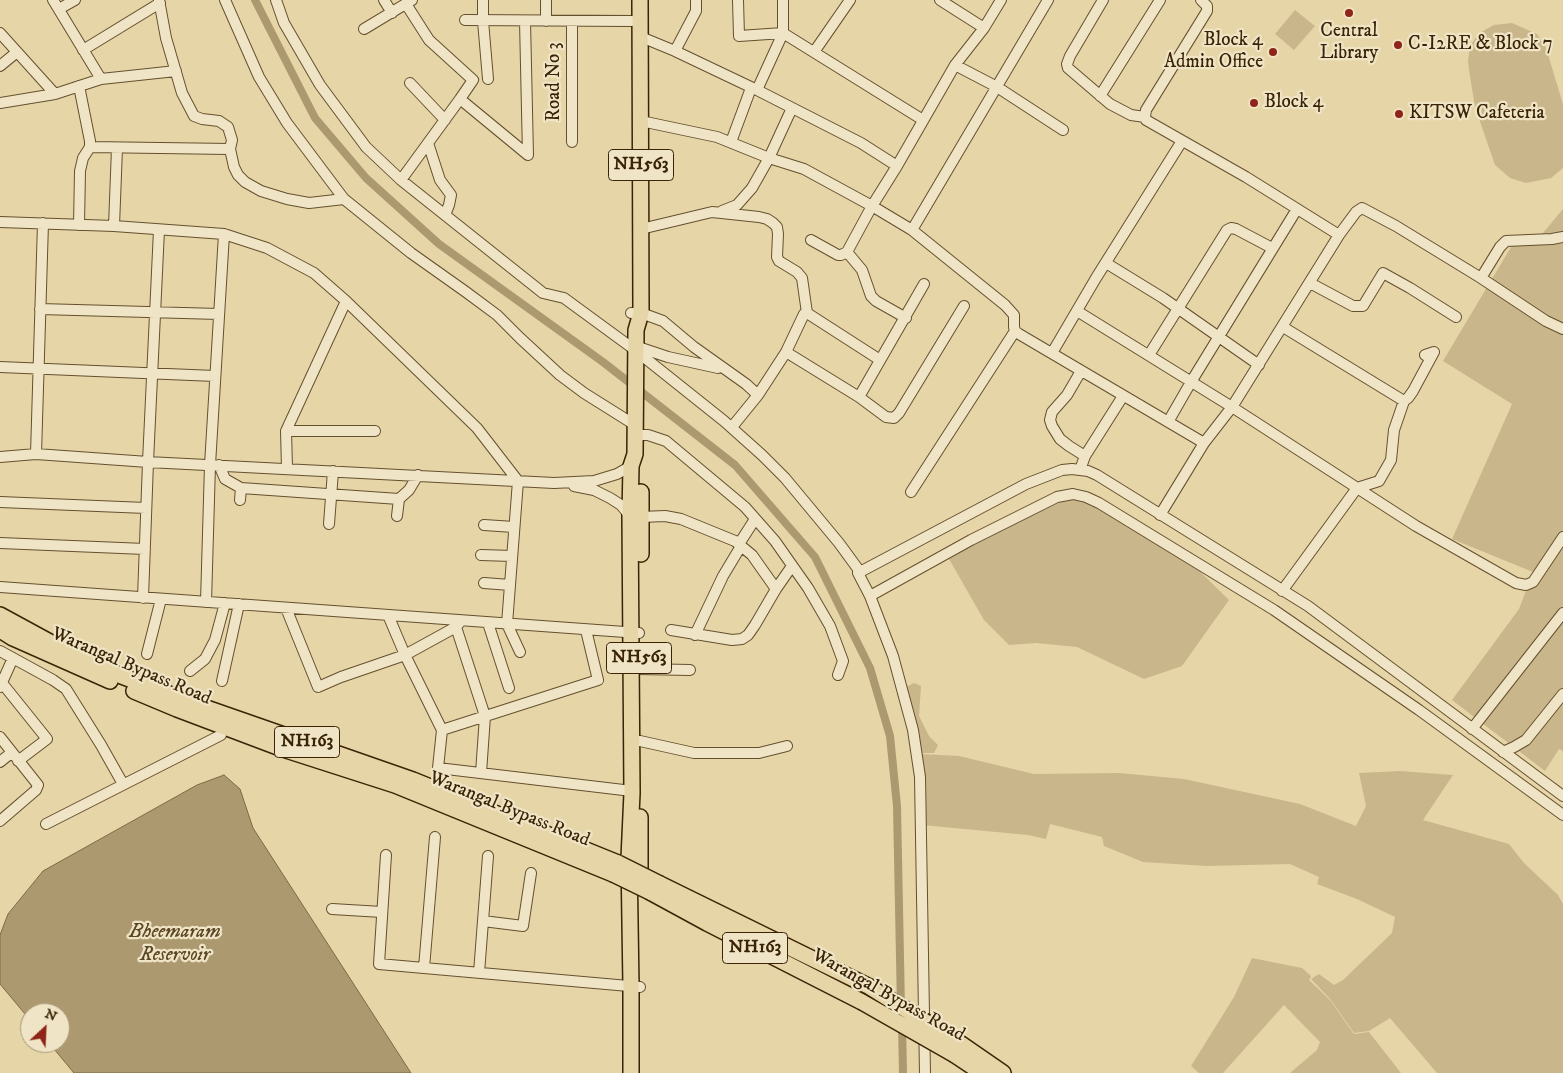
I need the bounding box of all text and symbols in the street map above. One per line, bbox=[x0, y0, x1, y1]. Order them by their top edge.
marker: Central Library bbox=[1343, 7, 1355, 19]
place label: Central Library bbox=[1320, 21, 1378, 65]
place label: Block 4 Admin Office bbox=[1164, 30, 1263, 74]
place label: C-I2RE & Block 7 bbox=[1408, 34, 1553, 56]
marker: C-I2RE & Block 7 bbox=[1392, 39, 1404, 51]
street label: Road No 3 bbox=[544, 42, 566, 122]
marker: Block 4 Admin Office bbox=[1267, 46, 1279, 58]
place label: Block 4 bbox=[1264, 92, 1323, 114]
marker: Block 4 bbox=[1248, 97, 1260, 109]
place label: KITSW Cafeteria bbox=[1409, 103, 1545, 125]
marker: KITSW Cafeteria bbox=[1393, 108, 1405, 120]
road number: NH563 bbox=[608, 150, 674, 180]
street label: Warangal Bypass Road bbox=[48, 623, 214, 711]
road number: NH563 bbox=[606, 642, 672, 674]
road number: NH163 bbox=[274, 726, 340, 758]
street label: Warangal Bypass Road bbox=[425, 767, 593, 853]
water label: Bheemaram Reservoir bbox=[129, 921, 221, 968]
road number: NH163 bbox=[722, 932, 788, 964]
street label: Warangal Bypass Road bbox=[808, 945, 968, 1047]
north arrow bbox=[20, 1003, 70, 1053]
text: N bbox=[42, 1005, 60, 1026]

